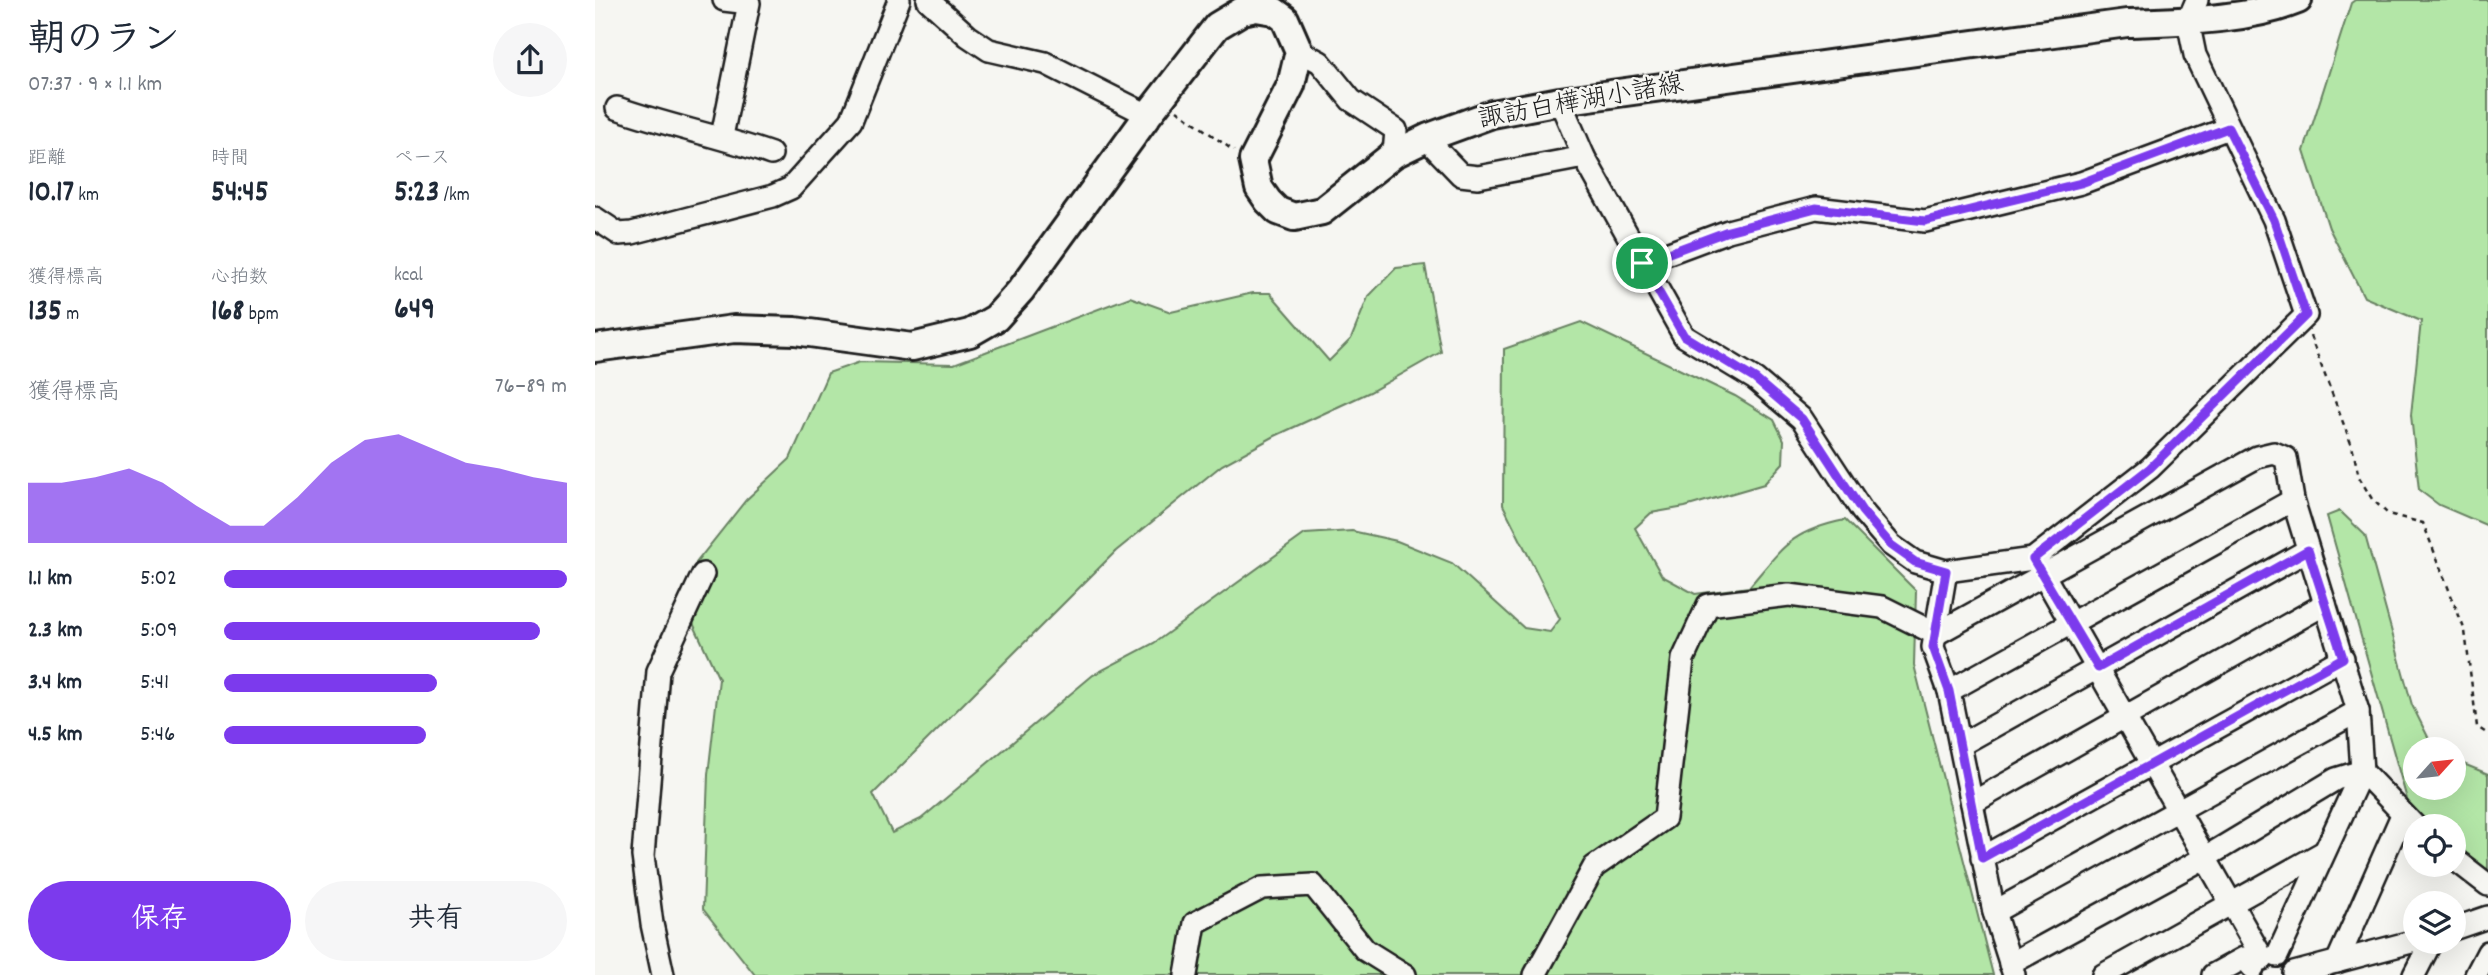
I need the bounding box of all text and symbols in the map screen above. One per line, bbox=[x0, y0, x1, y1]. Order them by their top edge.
text: 朝のラン bbox=[28, 15, 180, 70]
button: share bbox=[493, 23, 567, 97]
street label: 諏訪白樺湖小諸線 bbox=[1475, 67, 1687, 139]
text: 07:37 · 9 × 1.1 km bbox=[28, 69, 162, 102]
text: 距離 bbox=[28, 146, 66, 173]
text: 時間 bbox=[211, 146, 249, 173]
text: ペース bbox=[394, 146, 450, 173]
text: 10.17 bbox=[28, 173, 74, 216]
text: 54:45 bbox=[211, 173, 269, 216]
text: 5:23 bbox=[394, 173, 439, 216]
text: km bbox=[74, 183, 99, 210]
text: /km bbox=[439, 183, 470, 210]
pin bbox=[1612, 233, 1672, 293]
icon: arrive bbox=[1623, 244, 1661, 282]
text: kcal bbox=[394, 263, 423, 290]
text: 獲得標高 bbox=[28, 265, 104, 292]
text: 心拍数 bbox=[211, 265, 268, 292]
text: 649 bbox=[394, 290, 435, 333]
text: 135 bbox=[28, 292, 62, 335]
text: 168 bbox=[211, 292, 244, 335]
text: m bbox=[62, 302, 79, 329]
text: bpm bbox=[244, 302, 279, 329]
text: 76–89 m bbox=[495, 371, 567, 404]
text: 獲得標高 bbox=[28, 377, 120, 410]
text: 1.1 km bbox=[28, 563, 72, 596]
text: 5:02 bbox=[140, 563, 177, 596]
text: 2.3 km bbox=[28, 615, 83, 648]
text: 5:09 bbox=[140, 615, 178, 648]
text: 3.4 km bbox=[28, 667, 82, 700]
text: 5:41 bbox=[140, 667, 169, 700]
text: 4.5 km bbox=[28, 719, 83, 752]
text: 5:46 bbox=[140, 719, 175, 752]
north arrow bbox=[2403, 737, 2466, 800]
map controls bbox=[2403, 737, 2466, 954]
button: locate bbox=[2403, 814, 2466, 877]
button: 保存 bbox=[28, 881, 291, 961]
button: 共有 bbox=[305, 881, 567, 961]
button: layers bbox=[2403, 891, 2466, 954]

